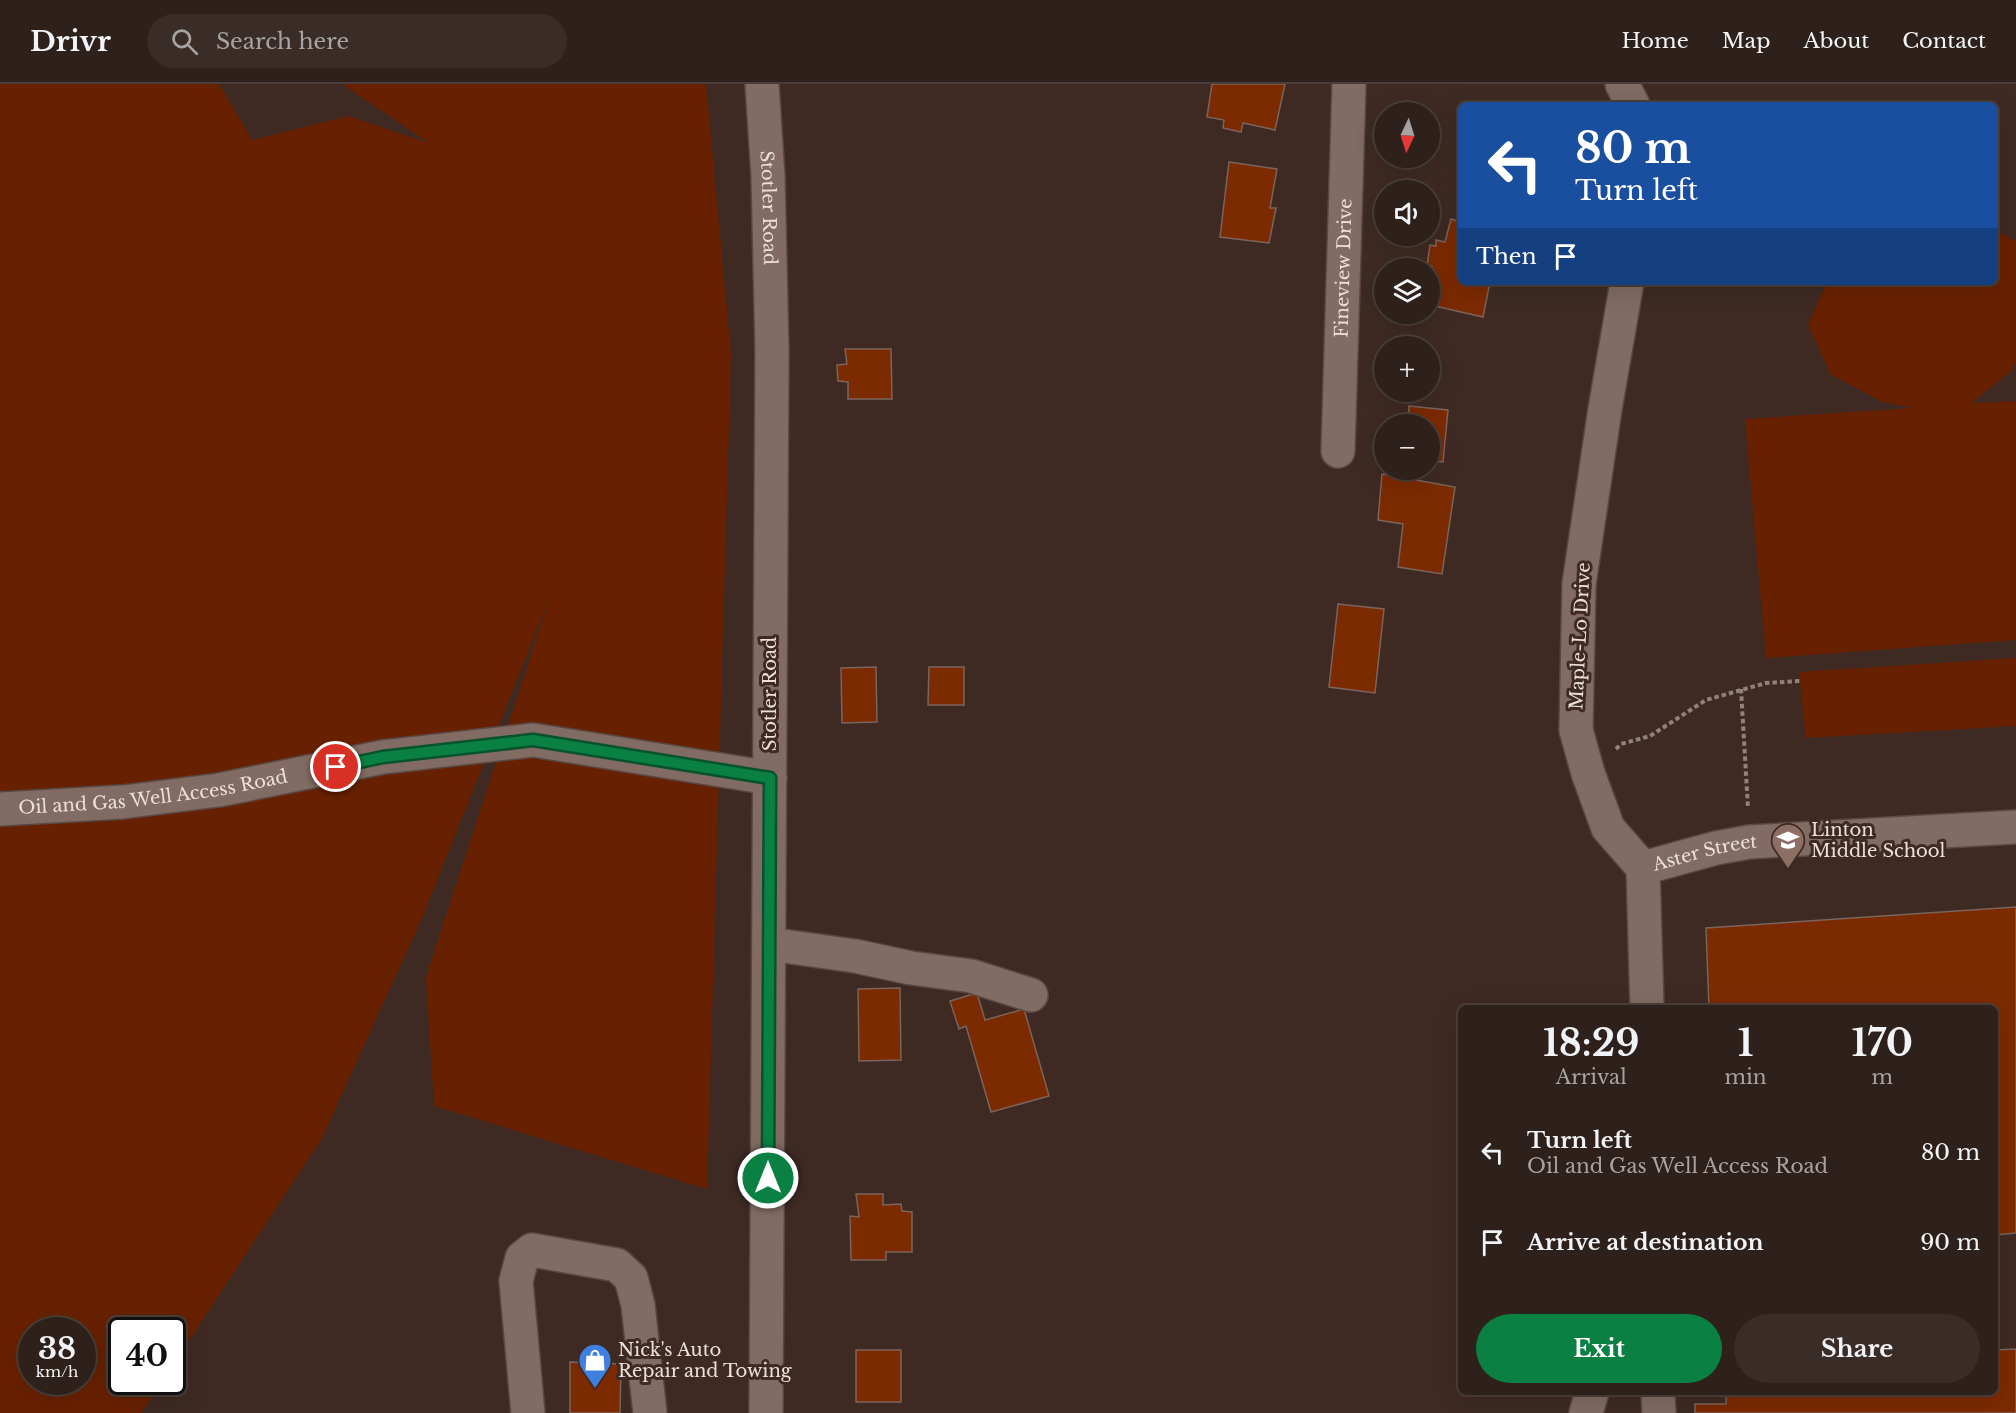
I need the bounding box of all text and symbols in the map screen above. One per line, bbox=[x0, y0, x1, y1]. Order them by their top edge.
search box bbox=[147, 14, 567, 68]
text: Drivr bbox=[30, 24, 111, 59]
icon: search bbox=[168, 25, 201, 58]
text: Search here bbox=[216, 28, 349, 55]
text: Home bbox=[1622, 28, 1689, 54]
text: Map bbox=[1722, 28, 1770, 54]
text: About bbox=[1803, 28, 1869, 54]
text: Contact bbox=[1902, 28, 1986, 54]
north arrow bbox=[1374, 102, 1440, 168]
map controls bbox=[1374, 102, 1440, 480]
text: 80 m bbox=[1575, 122, 1691, 174]
icon: left bbox=[1476, 126, 1554, 204]
street label: Stotler Road bbox=[755, 150, 781, 265]
text: Turn left bbox=[1575, 174, 1698, 207]
button: sound bbox=[1374, 180, 1440, 246]
street label: Fineview Drive bbox=[1330, 198, 1357, 338]
icon: arrive bbox=[1549, 240, 1582, 273]
text: Then bbox=[1476, 243, 1537, 270]
button: layers bbox=[1374, 258, 1440, 324]
button: + bbox=[1374, 336, 1440, 402]
button: − bbox=[1374, 414, 1440, 480]
street label: Maple-Lo Drive bbox=[1565, 562, 1595, 710]
street label: Stotler Road bbox=[759, 637, 781, 751]
pin bbox=[310, 741, 361, 792]
icon: arrive bbox=[319, 750, 352, 783]
street label: Oil and Gas Well Access Road bbox=[18, 765, 289, 819]
place label: Linton Middle School bbox=[1811, 819, 1946, 862]
school or university icon: Linton Middle School bbox=[1770, 822, 1806, 869]
street label: Aster Street bbox=[1649, 831, 1758, 876]
text: 18:29 bbox=[1543, 1021, 1639, 1066]
text: 1 bbox=[1738, 1021, 1753, 1066]
text: 170 bbox=[1852, 1021, 1913, 1066]
text: Arrival bbox=[1556, 1065, 1627, 1089]
text: min bbox=[1724, 1065, 1767, 1089]
text: m bbox=[1872, 1065, 1893, 1089]
text: Turn left bbox=[1527, 1127, 1632, 1154]
icon: left bbox=[1476, 1136, 1509, 1169]
text: 80 m bbox=[1921, 1139, 1980, 1166]
position arrow bbox=[736, 1146, 800, 1210]
text: Oil and Gas Well Access Road bbox=[1527, 1154, 1828, 1178]
icon: arrive bbox=[1476, 1226, 1509, 1259]
text: Arrive at destination bbox=[1527, 1229, 1764, 1256]
text: 90 m bbox=[1920, 1229, 1980, 1256]
button: Exit bbox=[1476, 1314, 1722, 1383]
button: Share bbox=[1734, 1314, 1980, 1383]
speed limit sign: 40 bbox=[108, 1317, 186, 1395]
text: 38 bbox=[38, 1330, 76, 1367]
place label: Nick's Auto Repair and Towing bbox=[618, 1339, 792, 1382]
shop icon: Nick's Auto Repair and Towing bbox=[577, 1342, 613, 1389]
text: km/h bbox=[36, 1362, 78, 1381]

